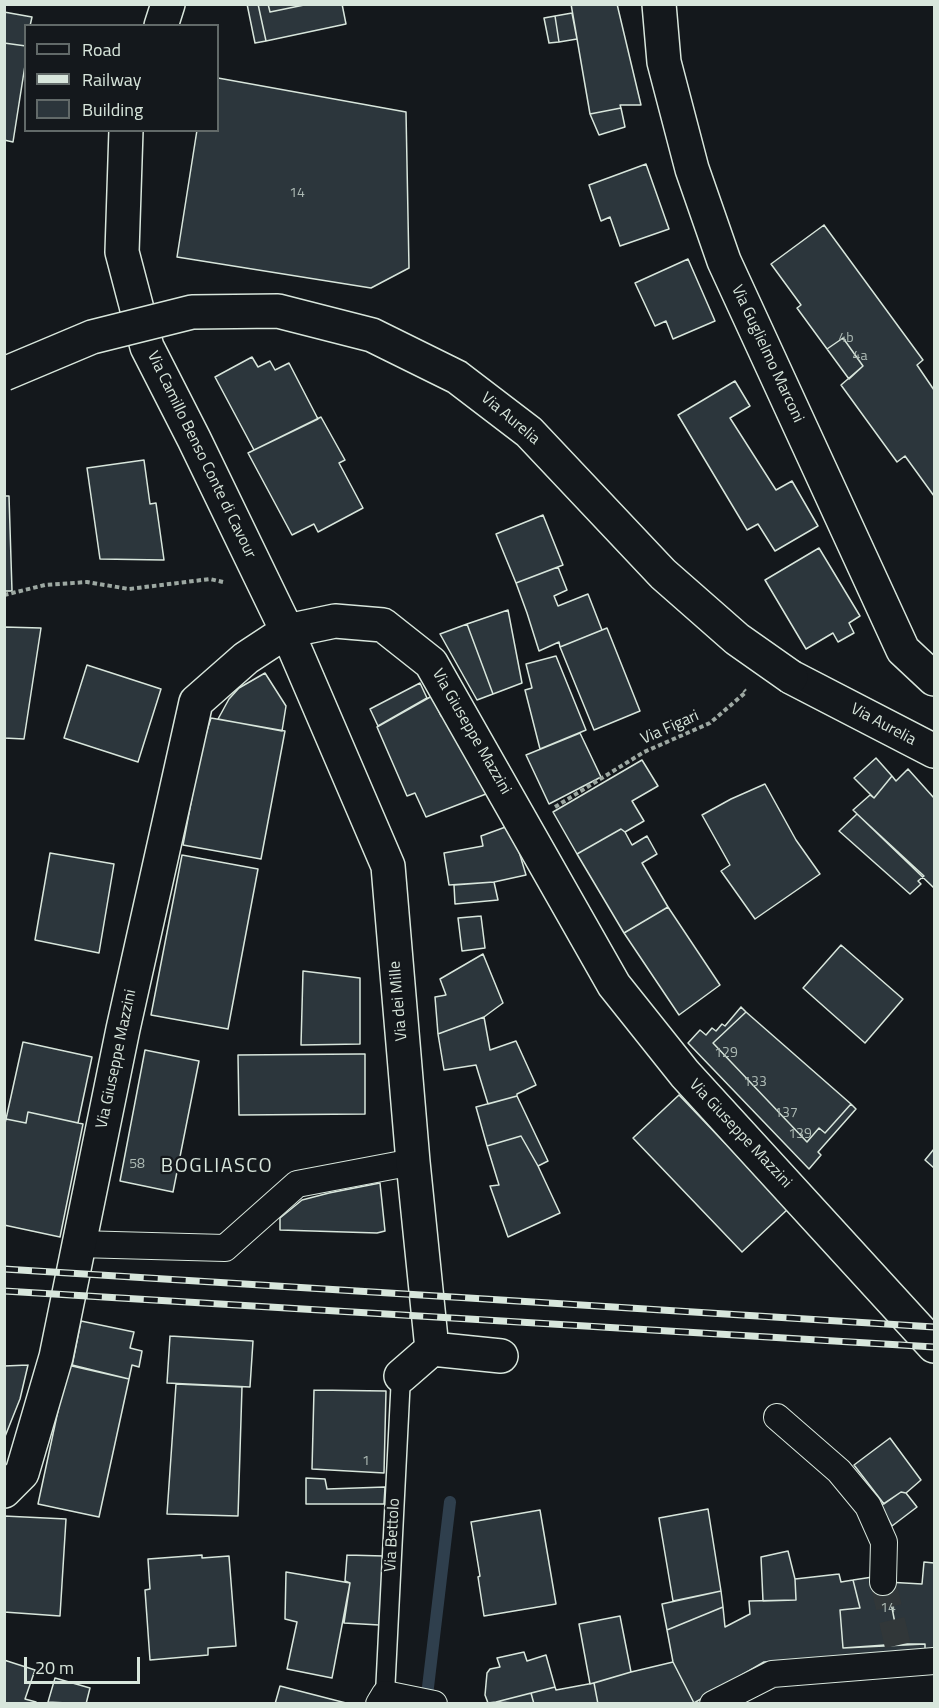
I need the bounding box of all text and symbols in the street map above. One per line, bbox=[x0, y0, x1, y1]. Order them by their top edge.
legend bbox=[24, 24, 219, 132]
text: Road bbox=[82, 36, 121, 63]
text: Railway bbox=[82, 66, 141, 93]
text: Building bbox=[82, 96, 143, 123]
house number: 14 bbox=[289, 186, 305, 202]
street label: Via Guglielmo Marconi bbox=[727, 282, 807, 426]
house number: 4b bbox=[838, 331, 854, 347]
street label: Via Camillo Benso Conte di Cavour bbox=[142, 348, 260, 562]
house number: 4a bbox=[853, 349, 867, 365]
street label: Via Aurelia bbox=[477, 389, 543, 449]
street label: Via Giuseppe Mazzini bbox=[427, 666, 515, 798]
street label: Via Aurelia bbox=[847, 700, 919, 750]
street label: Via Figari bbox=[638, 707, 702, 749]
street label: Via dei Mille bbox=[386, 960, 412, 1042]
street label: Via Giuseppe Mazzini bbox=[93, 988, 141, 1130]
house number: 129 bbox=[714, 1046, 738, 1062]
house number: 133 bbox=[743, 1075, 767, 1091]
street label: Via Giuseppe Mazzini bbox=[685, 1076, 795, 1192]
house number: 137 bbox=[774, 1106, 798, 1122]
house number: 139 bbox=[788, 1127, 812, 1143]
district label: BOGLIASCO bbox=[161, 1155, 273, 1179]
house number: 58 bbox=[129, 1157, 145, 1173]
house number: 1 bbox=[362, 1454, 370, 1470]
street label: Via Bettolo bbox=[381, 1498, 405, 1572]
house number: 14 bbox=[880, 1601, 896, 1617]
scale bar bbox=[27, 1645, 142, 1683]
text: 20 m bbox=[35, 1654, 74, 1681]

